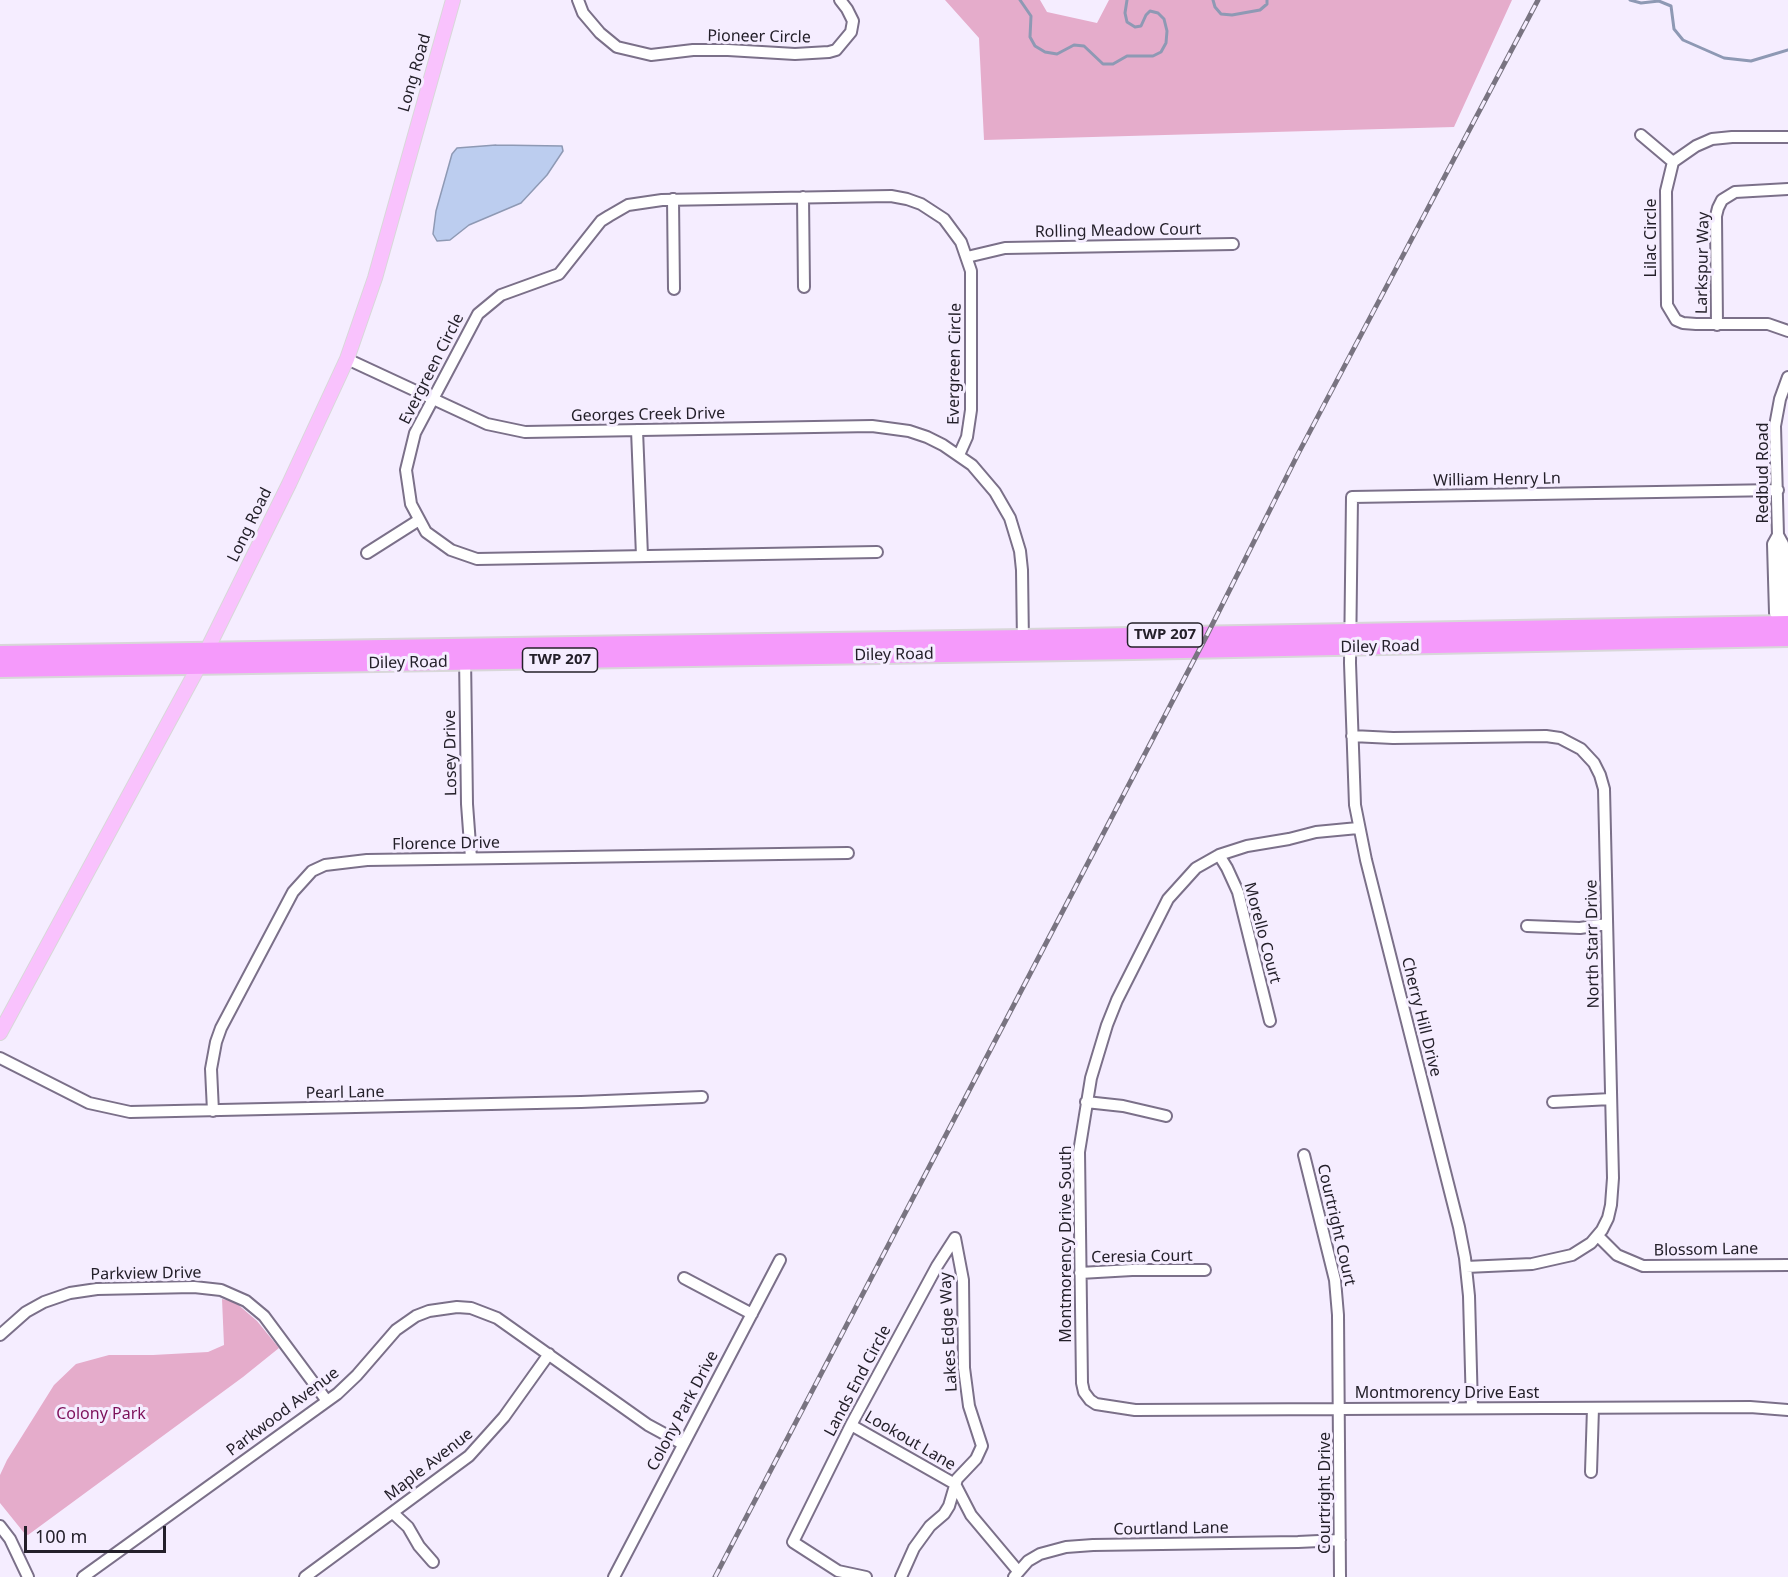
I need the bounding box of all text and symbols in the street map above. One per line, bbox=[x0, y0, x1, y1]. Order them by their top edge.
street label: Pioneer Circle bbox=[707, 26, 811, 48]
street label: Long Road bbox=[395, 32, 435, 114]
street label: Lilac Circle bbox=[1641, 199, 1661, 277]
street label: Larkspur Way bbox=[1693, 212, 1713, 314]
street label: Rolling Meadow Court bbox=[1035, 220, 1201, 242]
street label: Evergreen Circle bbox=[944, 303, 966, 425]
street label: Evergreen Circle bbox=[396, 310, 468, 428]
street label: Georges Creek Drive bbox=[571, 404, 725, 426]
street label: Redbud Road bbox=[1753, 423, 1773, 523]
street label: William Henry Ln bbox=[1433, 469, 1561, 491]
street label: Long Road bbox=[224, 485, 276, 565]
road number: TWP 207 bbox=[1128, 623, 1202, 647]
street label: Diley Road bbox=[1340, 637, 1420, 657]
street label: Diley Road bbox=[854, 645, 934, 665]
road number: TWP 207 bbox=[522, 648, 598, 672]
street label: Diley Road bbox=[368, 653, 448, 673]
street label: Losey Drive bbox=[441, 710, 461, 796]
street label: Florence Drive bbox=[392, 833, 500, 855]
street label: North Starr Drive bbox=[1582, 879, 1604, 1009]
street label: Morello Court bbox=[1239, 880, 1285, 986]
street label: Cherry Hill Drive bbox=[1397, 955, 1445, 1079]
street label: Pearl Lane bbox=[305, 1083, 385, 1103]
street label: Montmorency Drive South bbox=[1056, 1145, 1076, 1343]
street label: Courtright Court bbox=[1313, 1162, 1359, 1288]
street label: Blossom Lane bbox=[1654, 1239, 1758, 1261]
street label: Ceresia Court bbox=[1091, 1247, 1193, 1267]
street label: Parkview Drive bbox=[90, 1263, 202, 1285]
street label: Lakes Edge Way bbox=[936, 1271, 962, 1393]
street label: Lands End Circle bbox=[821, 1322, 895, 1440]
street label: Colony Park Drive bbox=[643, 1348, 723, 1474]
street label: Parkwood Avenue bbox=[223, 1363, 343, 1461]
street label: Montmorency Drive East bbox=[1355, 1383, 1539, 1403]
park label: Colony Park bbox=[56, 1404, 146, 1424]
street label: Lookout Lane bbox=[861, 1407, 959, 1475]
street label: Maple Avenue bbox=[381, 1425, 477, 1505]
street label: Courtright Drive bbox=[1315, 1432, 1335, 1554]
scale bar bbox=[27, 1514, 170, 1552]
street label: Courtland Lane bbox=[1113, 1518, 1229, 1540]
text: 100 m bbox=[35, 1524, 87, 1548]

